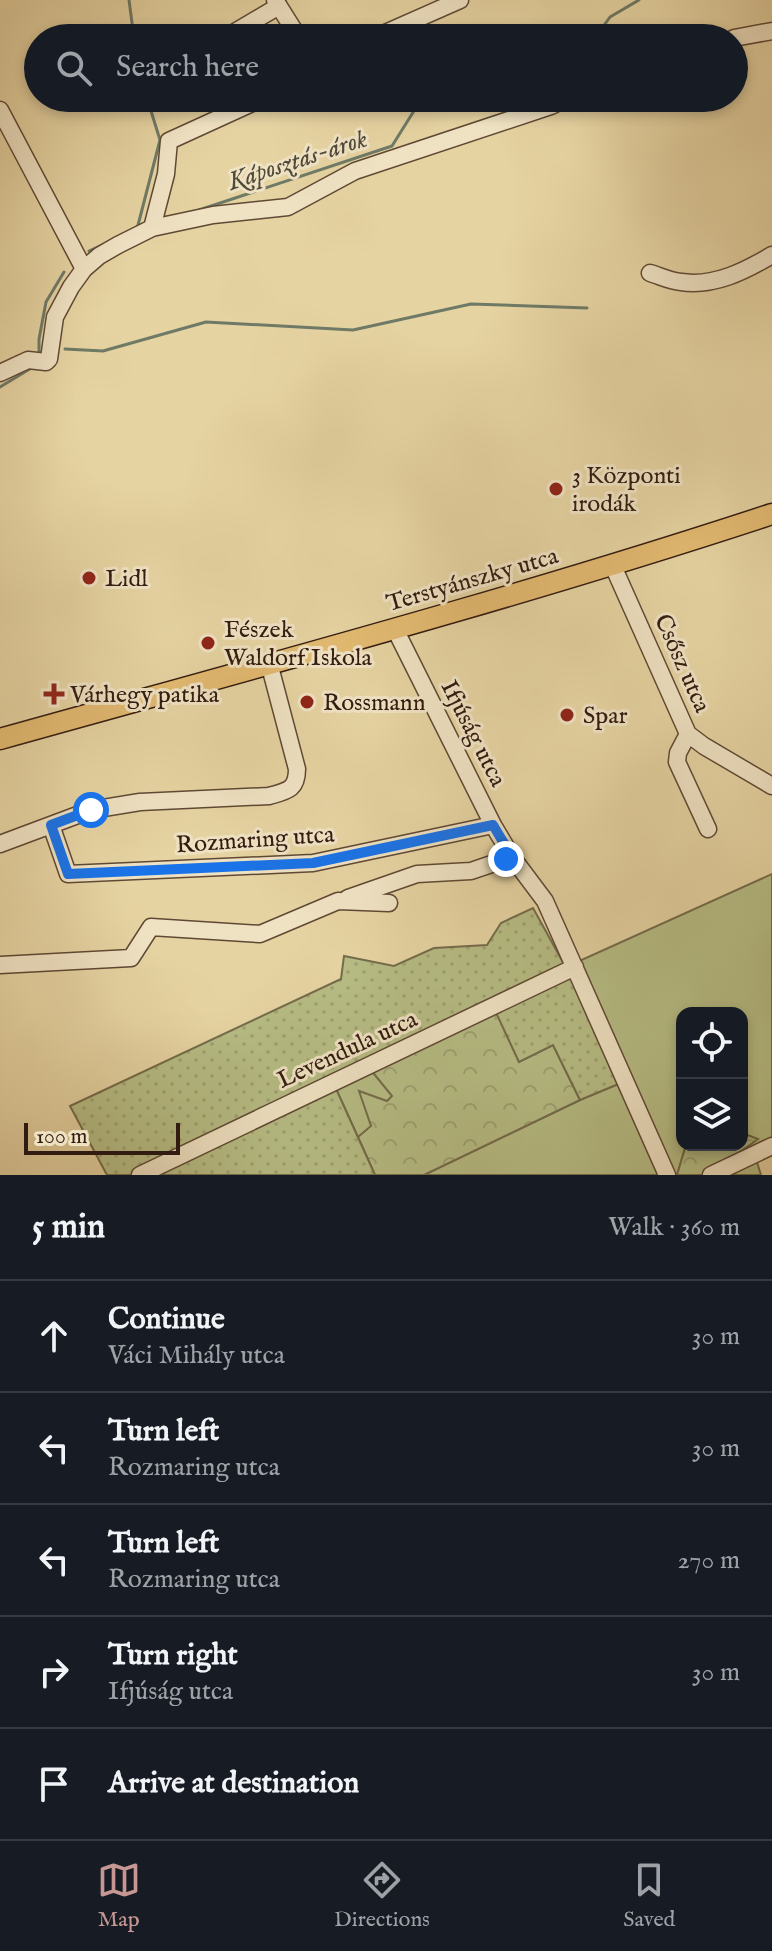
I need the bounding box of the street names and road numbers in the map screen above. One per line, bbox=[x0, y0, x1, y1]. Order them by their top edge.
street label: Terstyánszky utca bbox=[383, 541, 563, 620]
street label: Csősz utca bbox=[646, 609, 717, 718]
street label: Ifjúság utca bbox=[433, 675, 513, 793]
street label: Rozmaring utca bbox=[175, 819, 336, 861]
street label: Levendula utca bbox=[272, 1004, 423, 1096]

